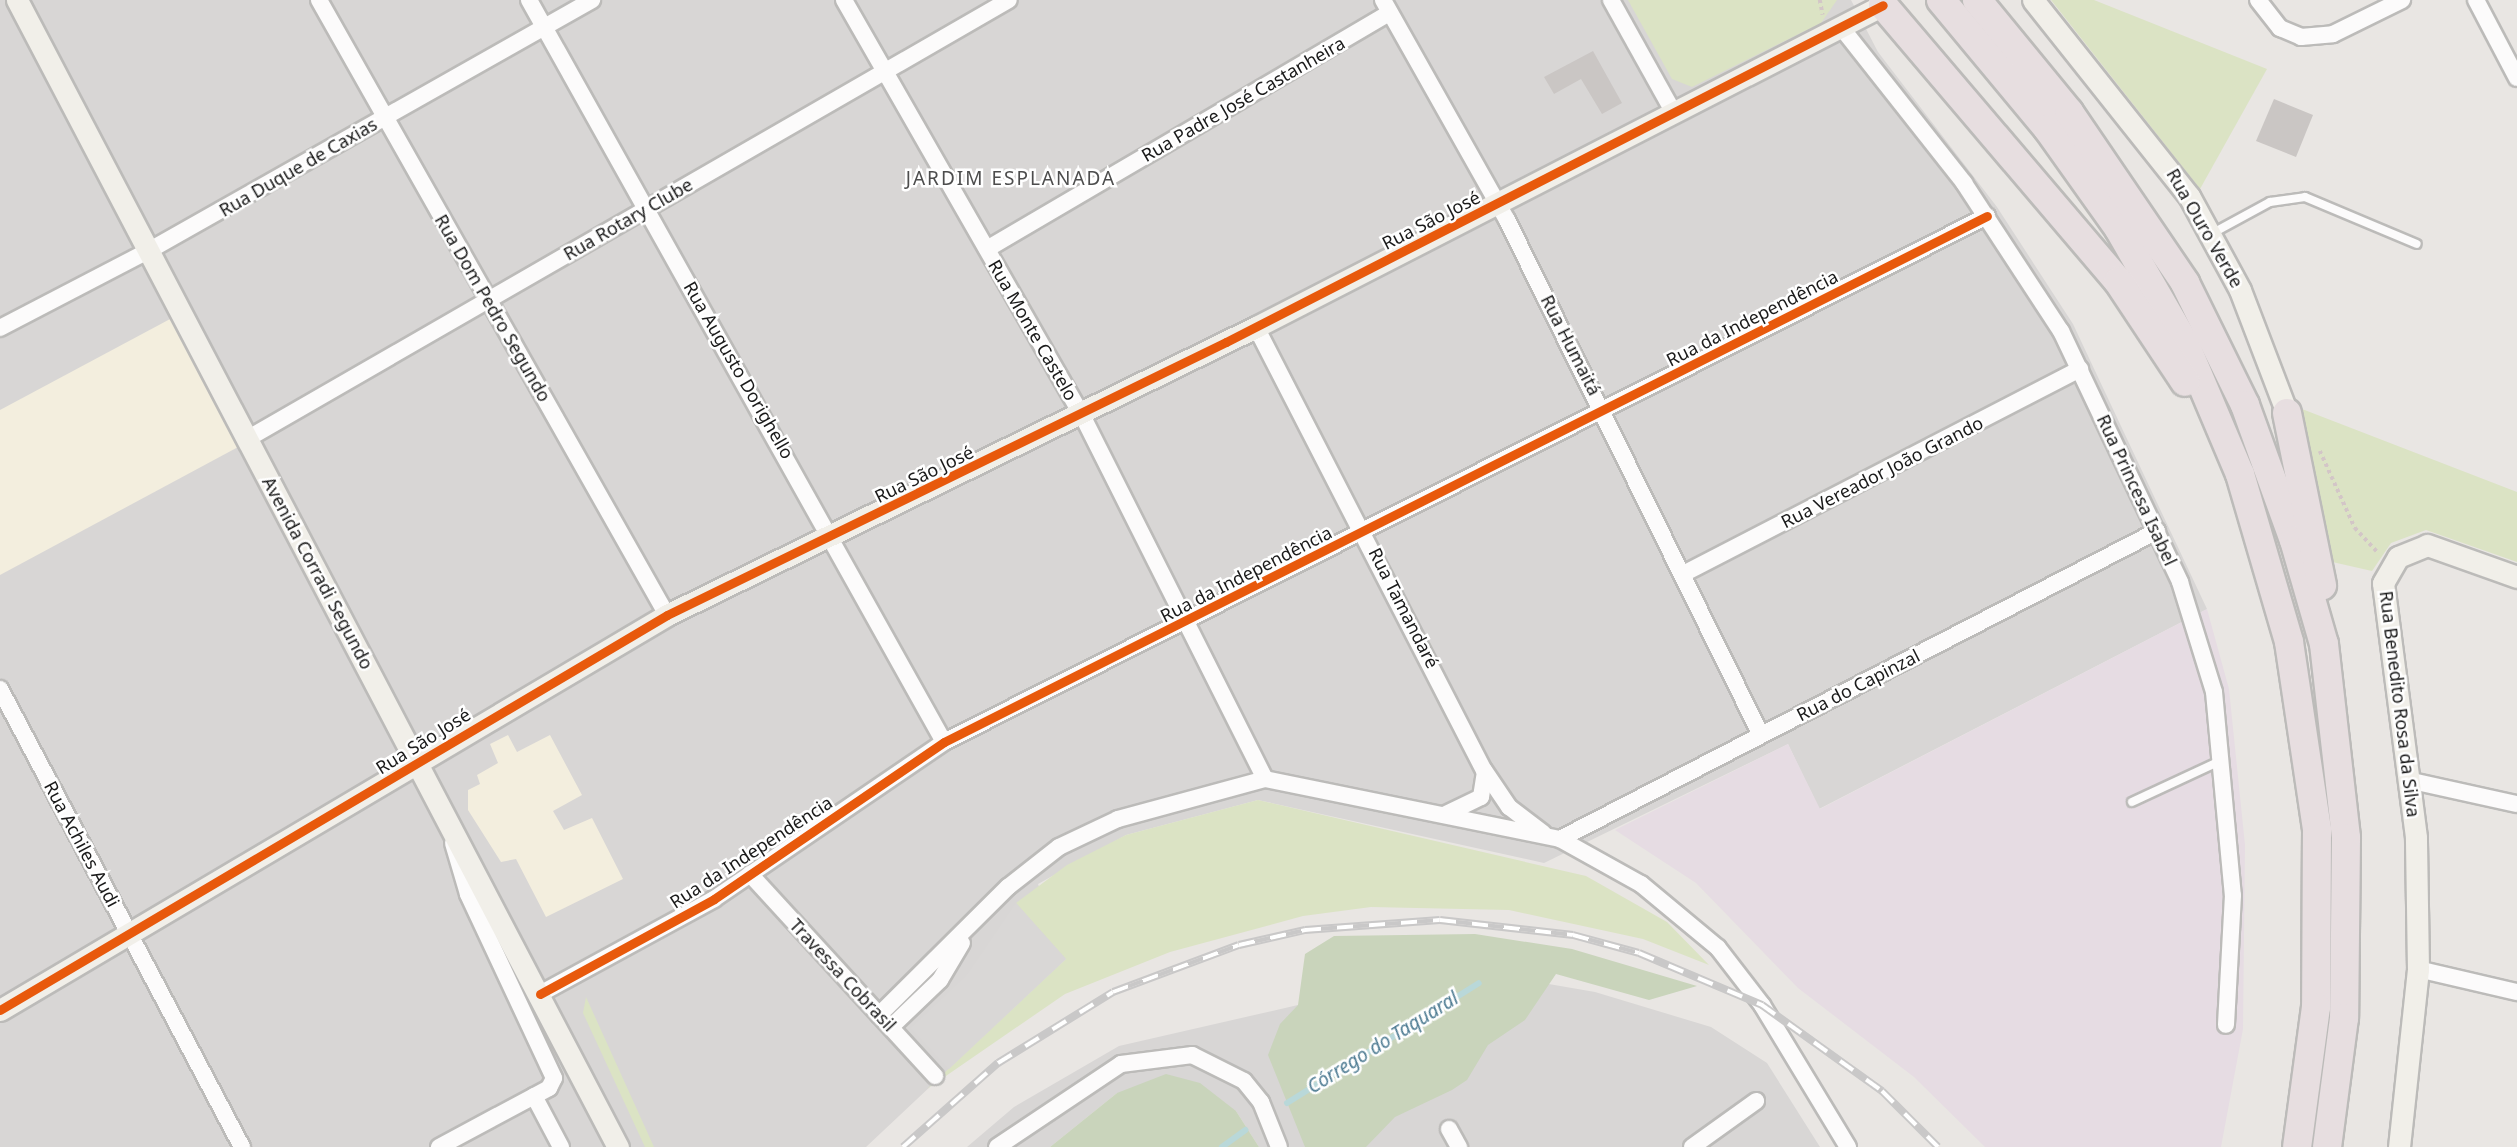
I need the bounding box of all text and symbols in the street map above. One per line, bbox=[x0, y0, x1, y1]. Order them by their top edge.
street label: Rua Padre José Castanheira bbox=[1137, 32, 1349, 166]
street label: Rua Duque de Caxias bbox=[215, 113, 381, 221]
street label: Rua Ouro Verde bbox=[2162, 165, 2248, 291]
district label: JARDIM ESPLANADA bbox=[908, 168, 1114, 190]
street label: Rua Rotary Clube bbox=[560, 173, 696, 265]
street label: Rua São José bbox=[1378, 186, 1484, 254]
street label: Rua Dom Pedro Segundo bbox=[430, 210, 556, 406]
street label: Rua Monte Castelo bbox=[984, 256, 1082, 404]
street label: Rua da Independência bbox=[1663, 265, 1841, 371]
street label: Rua Augusto Dorighello bbox=[679, 277, 799, 463]
street label: Rua Humaitá bbox=[1536, 291, 1606, 399]
street label: Rua Princesa Isabel bbox=[2093, 411, 2181, 569]
street label: Rua Vereador João Grando bbox=[1777, 412, 1987, 532]
street label: Rua São José bbox=[871, 441, 977, 507]
street label: Avenida Corradi Segundo bbox=[258, 473, 378, 673]
street label: Rua da Independência bbox=[1157, 521, 1335, 627]
street label: Rua Tamandaré bbox=[1364, 544, 1444, 672]
street label: Rua Benedito Rosa da Silva bbox=[2375, 590, 2425, 818]
street label: Rua do Capinzal bbox=[1793, 645, 1923, 725]
street label: Rua São José bbox=[372, 703, 474, 779]
street label: Rua Achiles Audi bbox=[40, 777, 124, 911]
street label: Rua da Independência bbox=[666, 791, 836, 913]
street label: Travessa Cobrasil bbox=[785, 914, 901, 1036]
water label: Córrego do Taquaral bbox=[1303, 987, 1463, 1099]

